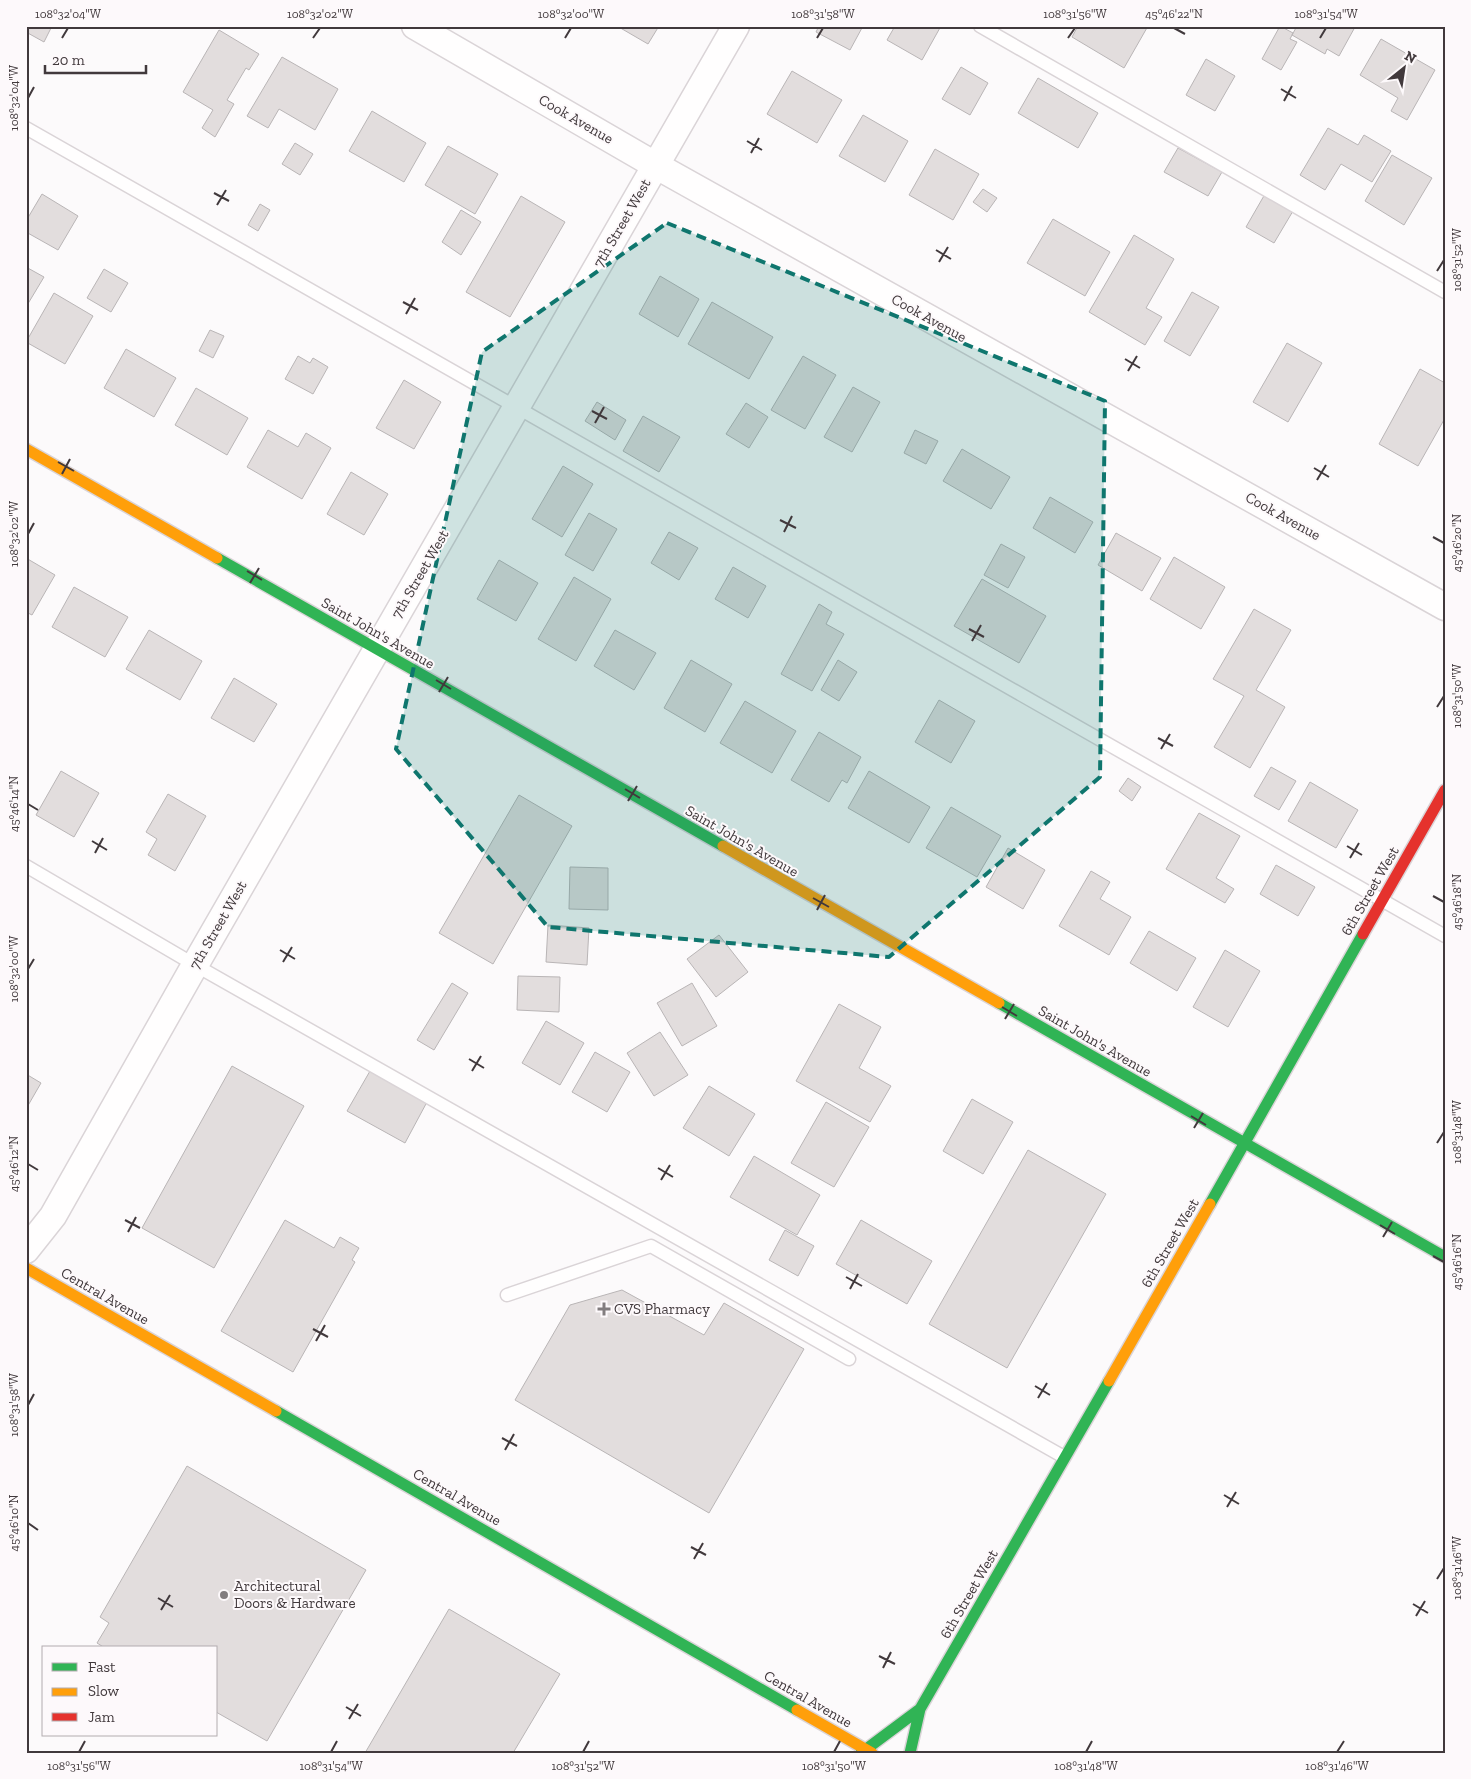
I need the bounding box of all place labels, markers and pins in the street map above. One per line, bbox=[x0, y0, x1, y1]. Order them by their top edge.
place label: CVS Pharmacy bbox=[614, 1300, 710, 1318]
marker: CVS Pharmacy bbox=[598, 1303, 610, 1315]
place label: Architectural Doors & Hardware bbox=[234, 1577, 356, 1612]
marker: Architectural Doors & Hardware bbox=[218, 1589, 230, 1601]

